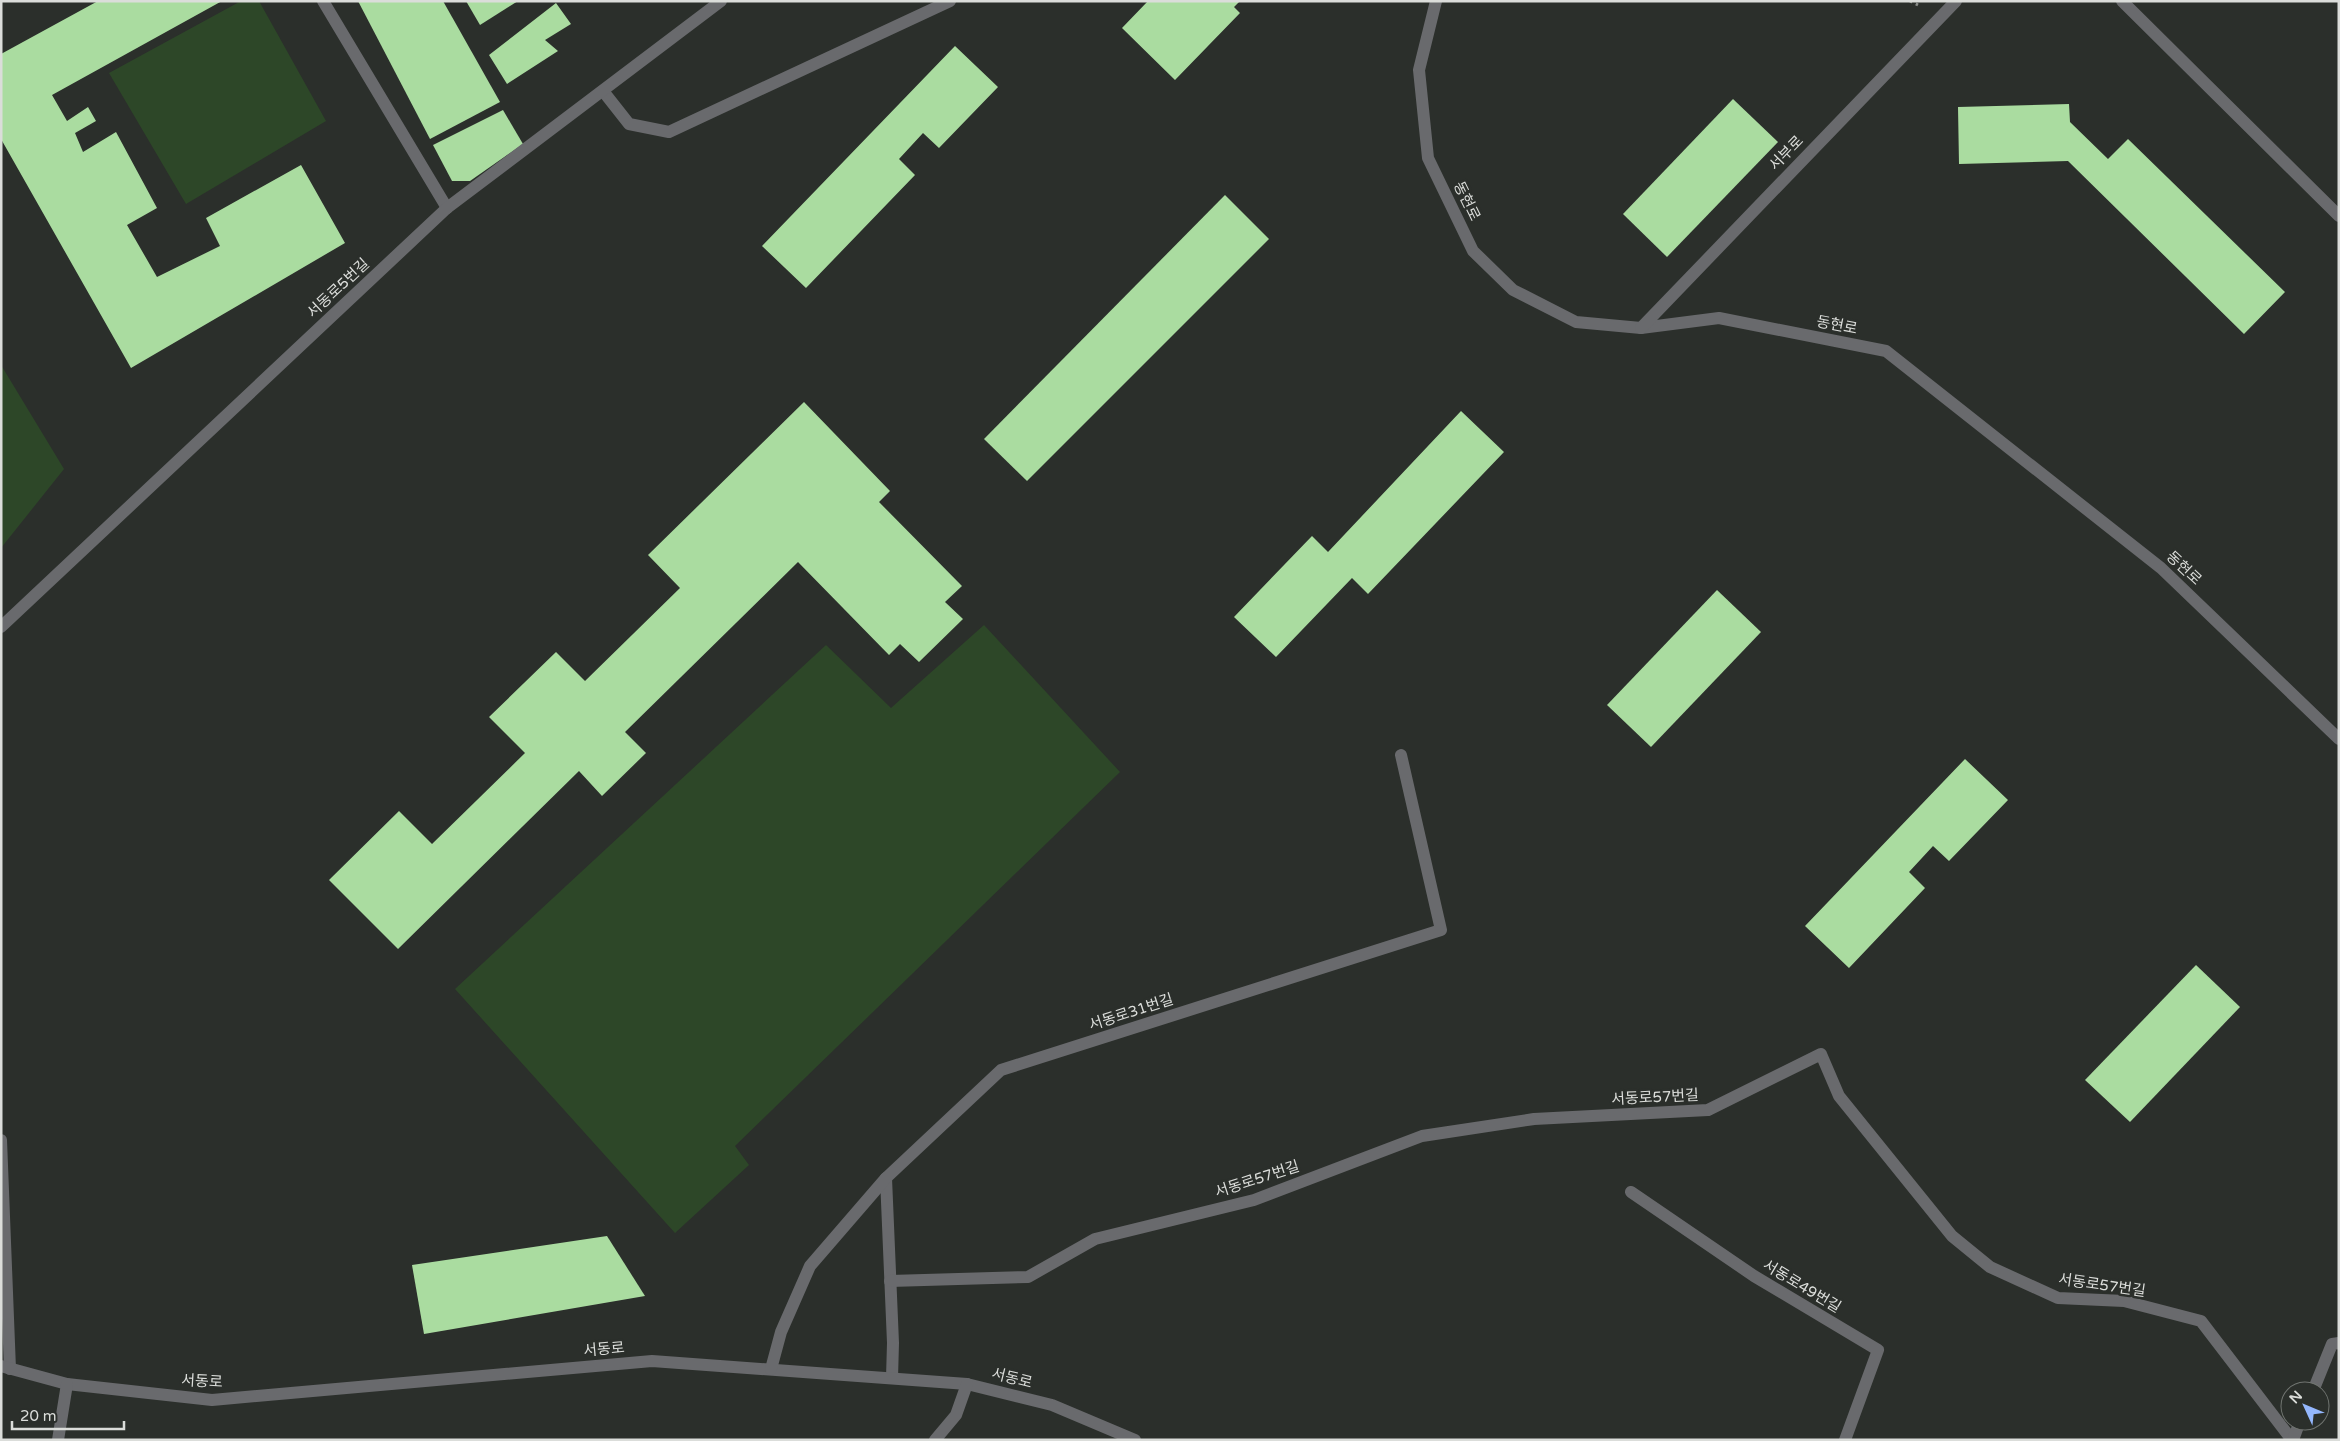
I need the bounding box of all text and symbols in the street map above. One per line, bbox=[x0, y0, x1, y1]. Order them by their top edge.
street label: 서부로 bbox=[1765, 132, 1807, 174]
street label: 동현로 bbox=[1450, 178, 1484, 224]
street label: 서동로5번길 bbox=[303, 255, 373, 321]
street label: 동현로 bbox=[1815, 312, 1859, 338]
street label: 동현로 bbox=[2163, 547, 2205, 589]
street label: 서동로31번길 bbox=[1086, 990, 1176, 1034]
street label: 서동로57번길 bbox=[1611, 1086, 1699, 1108]
street label: 서동로57번길 bbox=[1212, 1157, 1302, 1201]
street label: 서동로49번길 bbox=[1760, 1256, 1844, 1316]
street label: 서동로57번길 bbox=[2057, 1270, 2147, 1300]
street label: 서동로 bbox=[583, 1338, 625, 1360]
street label: 서동로 bbox=[990, 1364, 1034, 1392]
street label: 서동로 bbox=[181, 1371, 223, 1391]
north arrow bbox=[2280, 1381, 2330, 1431]
text: N bbox=[2286, 1387, 2306, 1407]
scale bar bbox=[12, 1398, 125, 1430]
text: 20 m bbox=[20, 1407, 57, 1425]

